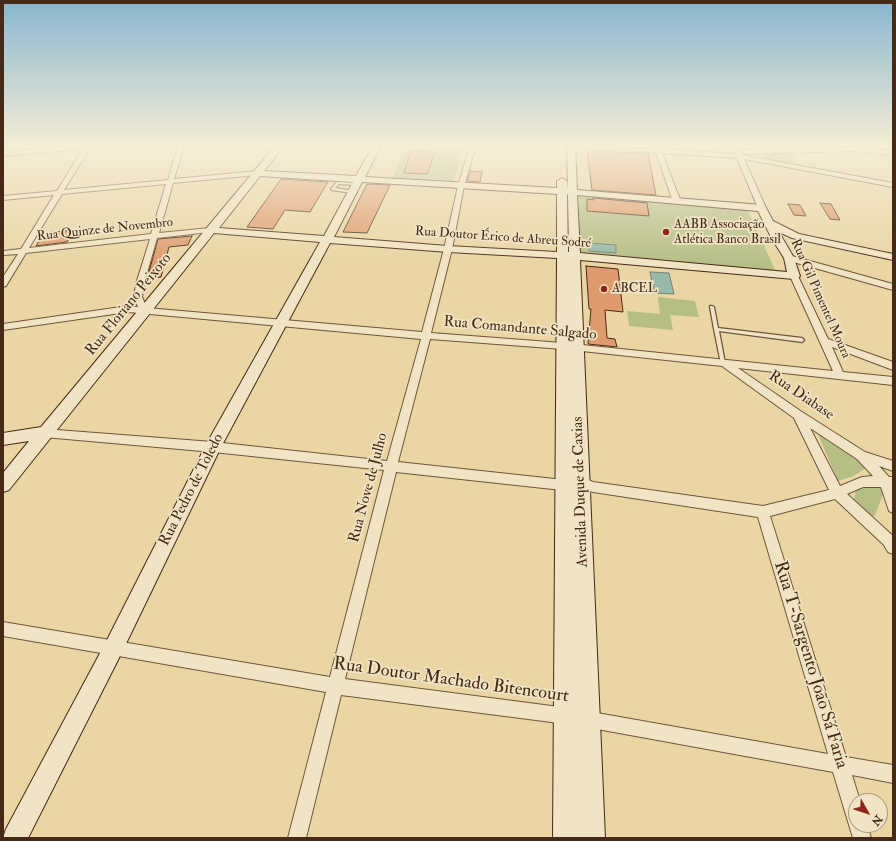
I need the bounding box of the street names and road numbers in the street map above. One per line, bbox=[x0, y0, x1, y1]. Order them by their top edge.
street label: Rua Quinze de Novembro bbox=[36, 215, 174, 245]
street label: Rua Doutor Érico de Abreu Sodré bbox=[415, 224, 591, 252]
street label: Rua Gil Pimentel Moura bbox=[787, 237, 853, 361]
street label: Rua Floriano Peixoto bbox=[82, 250, 176, 360]
street label: Rua Comandante Salgado bbox=[443, 313, 597, 345]
street label: Rua Diabase bbox=[765, 368, 837, 424]
street label: Avenida Duque de Caxias bbox=[569, 416, 593, 568]
street label: Rua Pedro de Toledo bbox=[156, 431, 228, 549]
street label: Rua Nove de Julho bbox=[346, 431, 392, 545]
street label: Rua T-Sargento João Sá Faria bbox=[768, 559, 852, 771]
street label: Rua Doutor Machado Bitencourt bbox=[332, 654, 570, 708]

